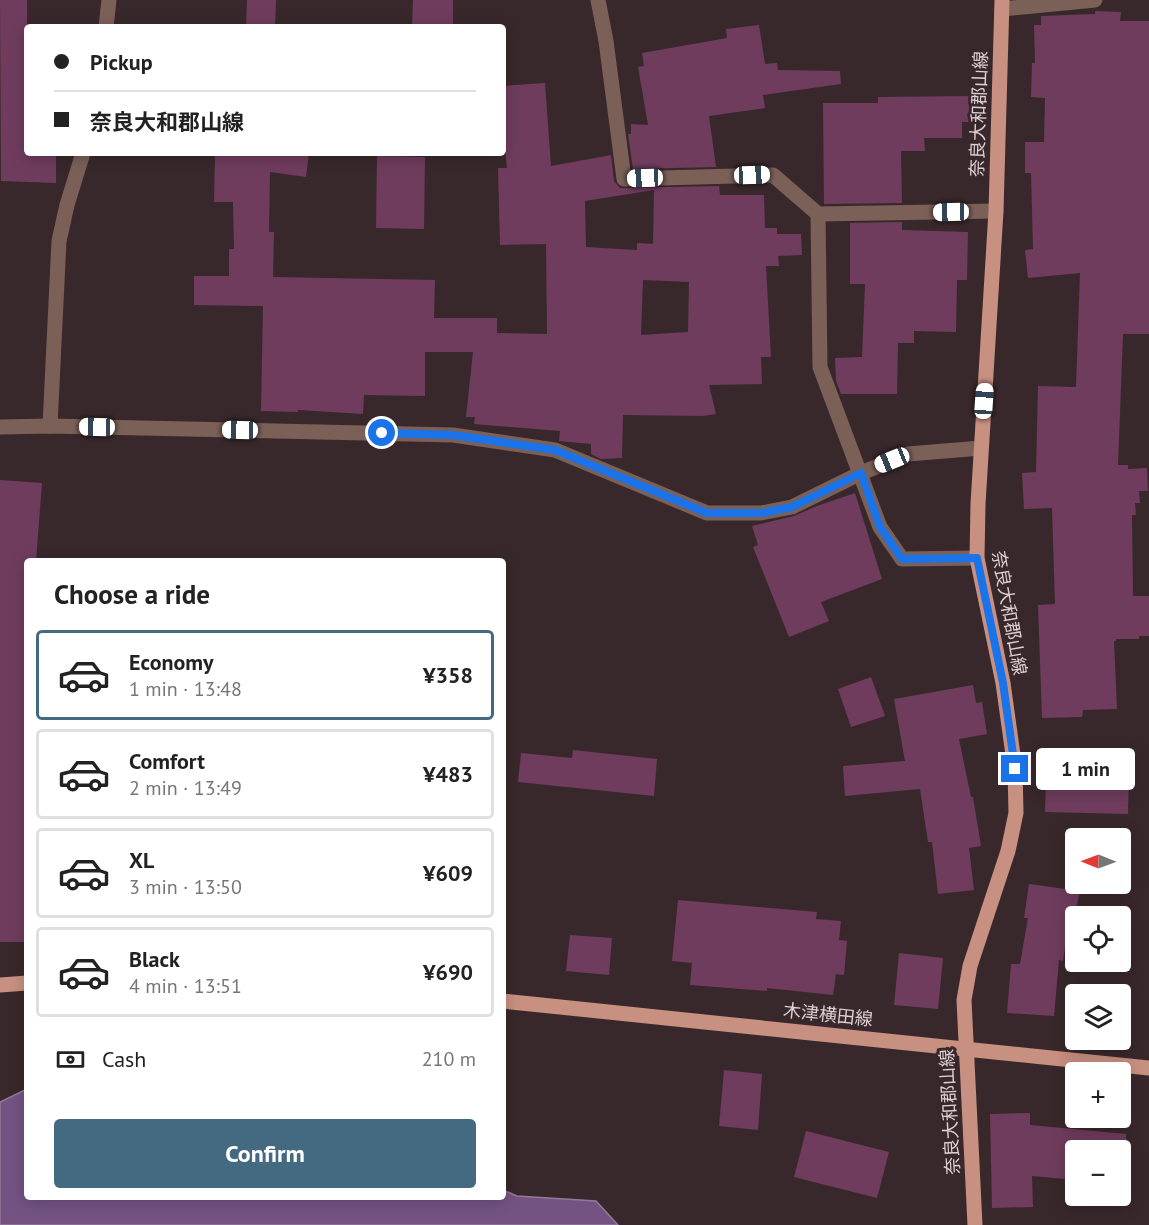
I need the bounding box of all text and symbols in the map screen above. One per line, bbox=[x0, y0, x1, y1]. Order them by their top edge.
text: Pickup bbox=[90, 48, 153, 76]
street label: 奈良大和郡山線 bbox=[965, 51, 992, 177]
text: 奈良大和郡山線 bbox=[90, 108, 244, 136]
car bbox=[734, 165, 770, 185]
car bbox=[627, 168, 663, 188]
car bbox=[933, 203, 969, 221]
car bbox=[974, 382, 994, 420]
car bbox=[79, 418, 115, 436]
route start bbox=[368, 419, 395, 446]
car bbox=[222, 421, 258, 439]
car bbox=[872, 445, 912, 475]
street label: 奈良大和郡山線 bbox=[987, 549, 1032, 677]
text: Choose a ride bbox=[54, 577, 210, 611]
icon: car bbox=[57, 648, 111, 702]
text: Economy bbox=[129, 648, 213, 676]
text: ¥358 bbox=[423, 661, 473, 689]
text: 1 min · 13:48 bbox=[129, 676, 242, 702]
icon: car bbox=[57, 747, 111, 801]
text: Comfort bbox=[129, 747, 205, 775]
callout: 1 min bbox=[1036, 748, 1135, 790]
route end bbox=[1001, 755, 1028, 782]
text: 1 min bbox=[1061, 756, 1110, 782]
text: ¥483 bbox=[423, 760, 473, 788]
text: 2 min · 13:49 bbox=[129, 775, 242, 801]
north arrow bbox=[1065, 828, 1131, 894]
map controls bbox=[1065, 828, 1131, 1206]
icon: car bbox=[57, 846, 111, 900]
text: XL bbox=[129, 846, 154, 874]
text: ¥609 bbox=[423, 859, 473, 887]
text: 3 min · 13:50 bbox=[129, 874, 242, 900]
button: locate bbox=[1065, 906, 1131, 972]
icon: car bbox=[57, 945, 111, 999]
text: Black bbox=[129, 945, 180, 973]
text: ¥690 bbox=[423, 958, 473, 986]
text: 4 min · 13:51 bbox=[129, 973, 242, 999]
button: layers bbox=[1065, 984, 1131, 1050]
street label: 木津横田線 bbox=[782, 998, 874, 1031]
icon: cash bbox=[54, 1043, 87, 1076]
text: Cash bbox=[102, 1045, 146, 1073]
text: 210 m bbox=[422, 1046, 476, 1072]
street label: 奈良大和郡山線 bbox=[935, 1049, 964, 1176]
button: + bbox=[1065, 1062, 1131, 1128]
button: Confirm bbox=[54, 1119, 476, 1188]
button: − bbox=[1065, 1140, 1131, 1206]

